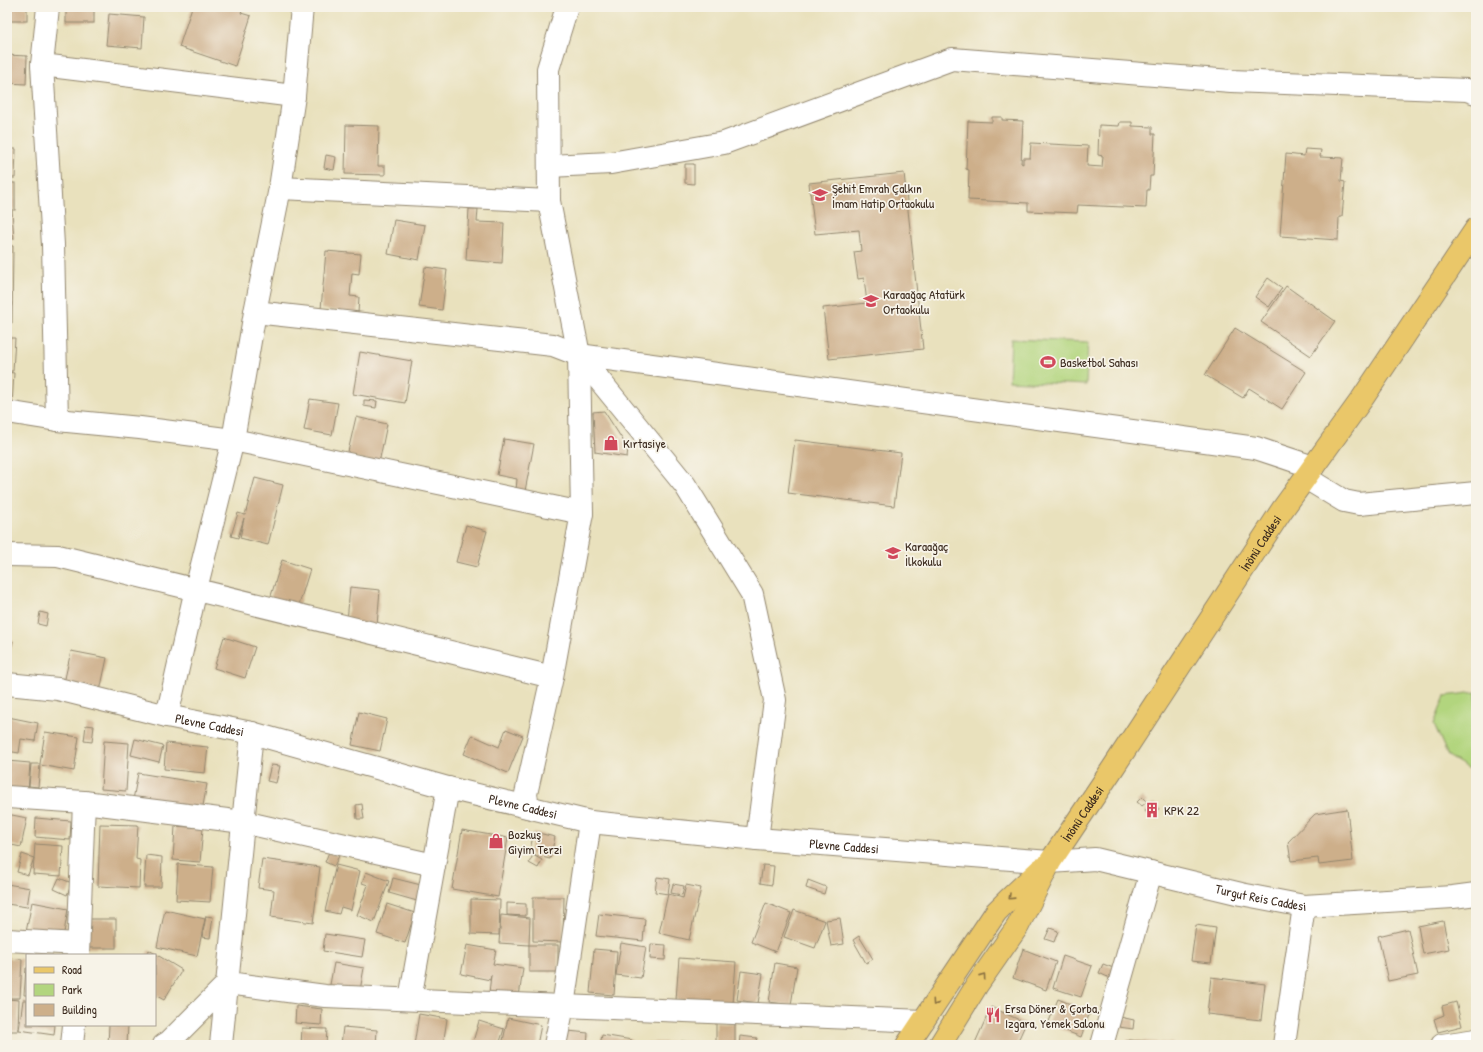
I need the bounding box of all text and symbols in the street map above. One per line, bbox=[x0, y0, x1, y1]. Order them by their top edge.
place label: Şehit Emrah Çalkın İmam Hatip Ortaokulu bbox=[832, 179, 934, 212]
school or university icon: Şehit Emrah Çalkın İmam Hatip Ortaokulu bbox=[811, 186, 829, 204]
place label: Karaağaç Atatürk Ortaokulu bbox=[883, 285, 966, 318]
school or university icon: Karaağaç Atatürk Ortaokulu bbox=[862, 292, 880, 310]
sports icon: Basketbol Sahası bbox=[1039, 353, 1057, 371]
place label: Basketbol Sahası bbox=[1060, 353, 1138, 371]
shop icon: Kırtasiye bbox=[602, 434, 620, 452]
place label: Kırtasiye bbox=[623, 434, 666, 452]
street label: İnönü Caddesi bbox=[1235, 511, 1285, 575]
place label: Karaağaç İlkokulu bbox=[905, 537, 948, 570]
school or university icon: Karaağaç İlkokulu bbox=[884, 544, 902, 562]
street label: Plevne Caddesi bbox=[174, 709, 246, 740]
street label: İnönü Caddesi bbox=[1057, 782, 1108, 845]
street label: Plevne Caddesi bbox=[487, 789, 559, 823]
building icon: KPK 22 bbox=[1143, 801, 1161, 819]
place label: KPK 22 bbox=[1164, 801, 1199, 819]
place label: Bozkuş Giyim Terzi bbox=[508, 825, 562, 858]
shop icon: Bozkuş Giyim Terzi bbox=[487, 832, 505, 850]
street label: Plevne Caddesi bbox=[809, 834, 880, 858]
street label: Turgut Reis Caddesi bbox=[1214, 879, 1307, 915]
one-way arrow bbox=[1008, 893, 1016, 900]
legend bbox=[26, 954, 156, 1026]
text: Road bbox=[62, 961, 82, 978]
one-way arrow bbox=[978, 974, 985, 981]
text: Park bbox=[62, 981, 82, 998]
one-way arrow bbox=[932, 999, 940, 1006]
place label: Ersa Döner & Çorba, Izgara, Yemek Salonu bbox=[1005, 999, 1104, 1032]
text: Building bbox=[62, 1001, 97, 1018]
restaurant icon: Ersa Döner & Çorba, Izgara, Yemek Salonu bbox=[984, 1006, 1002, 1024]

